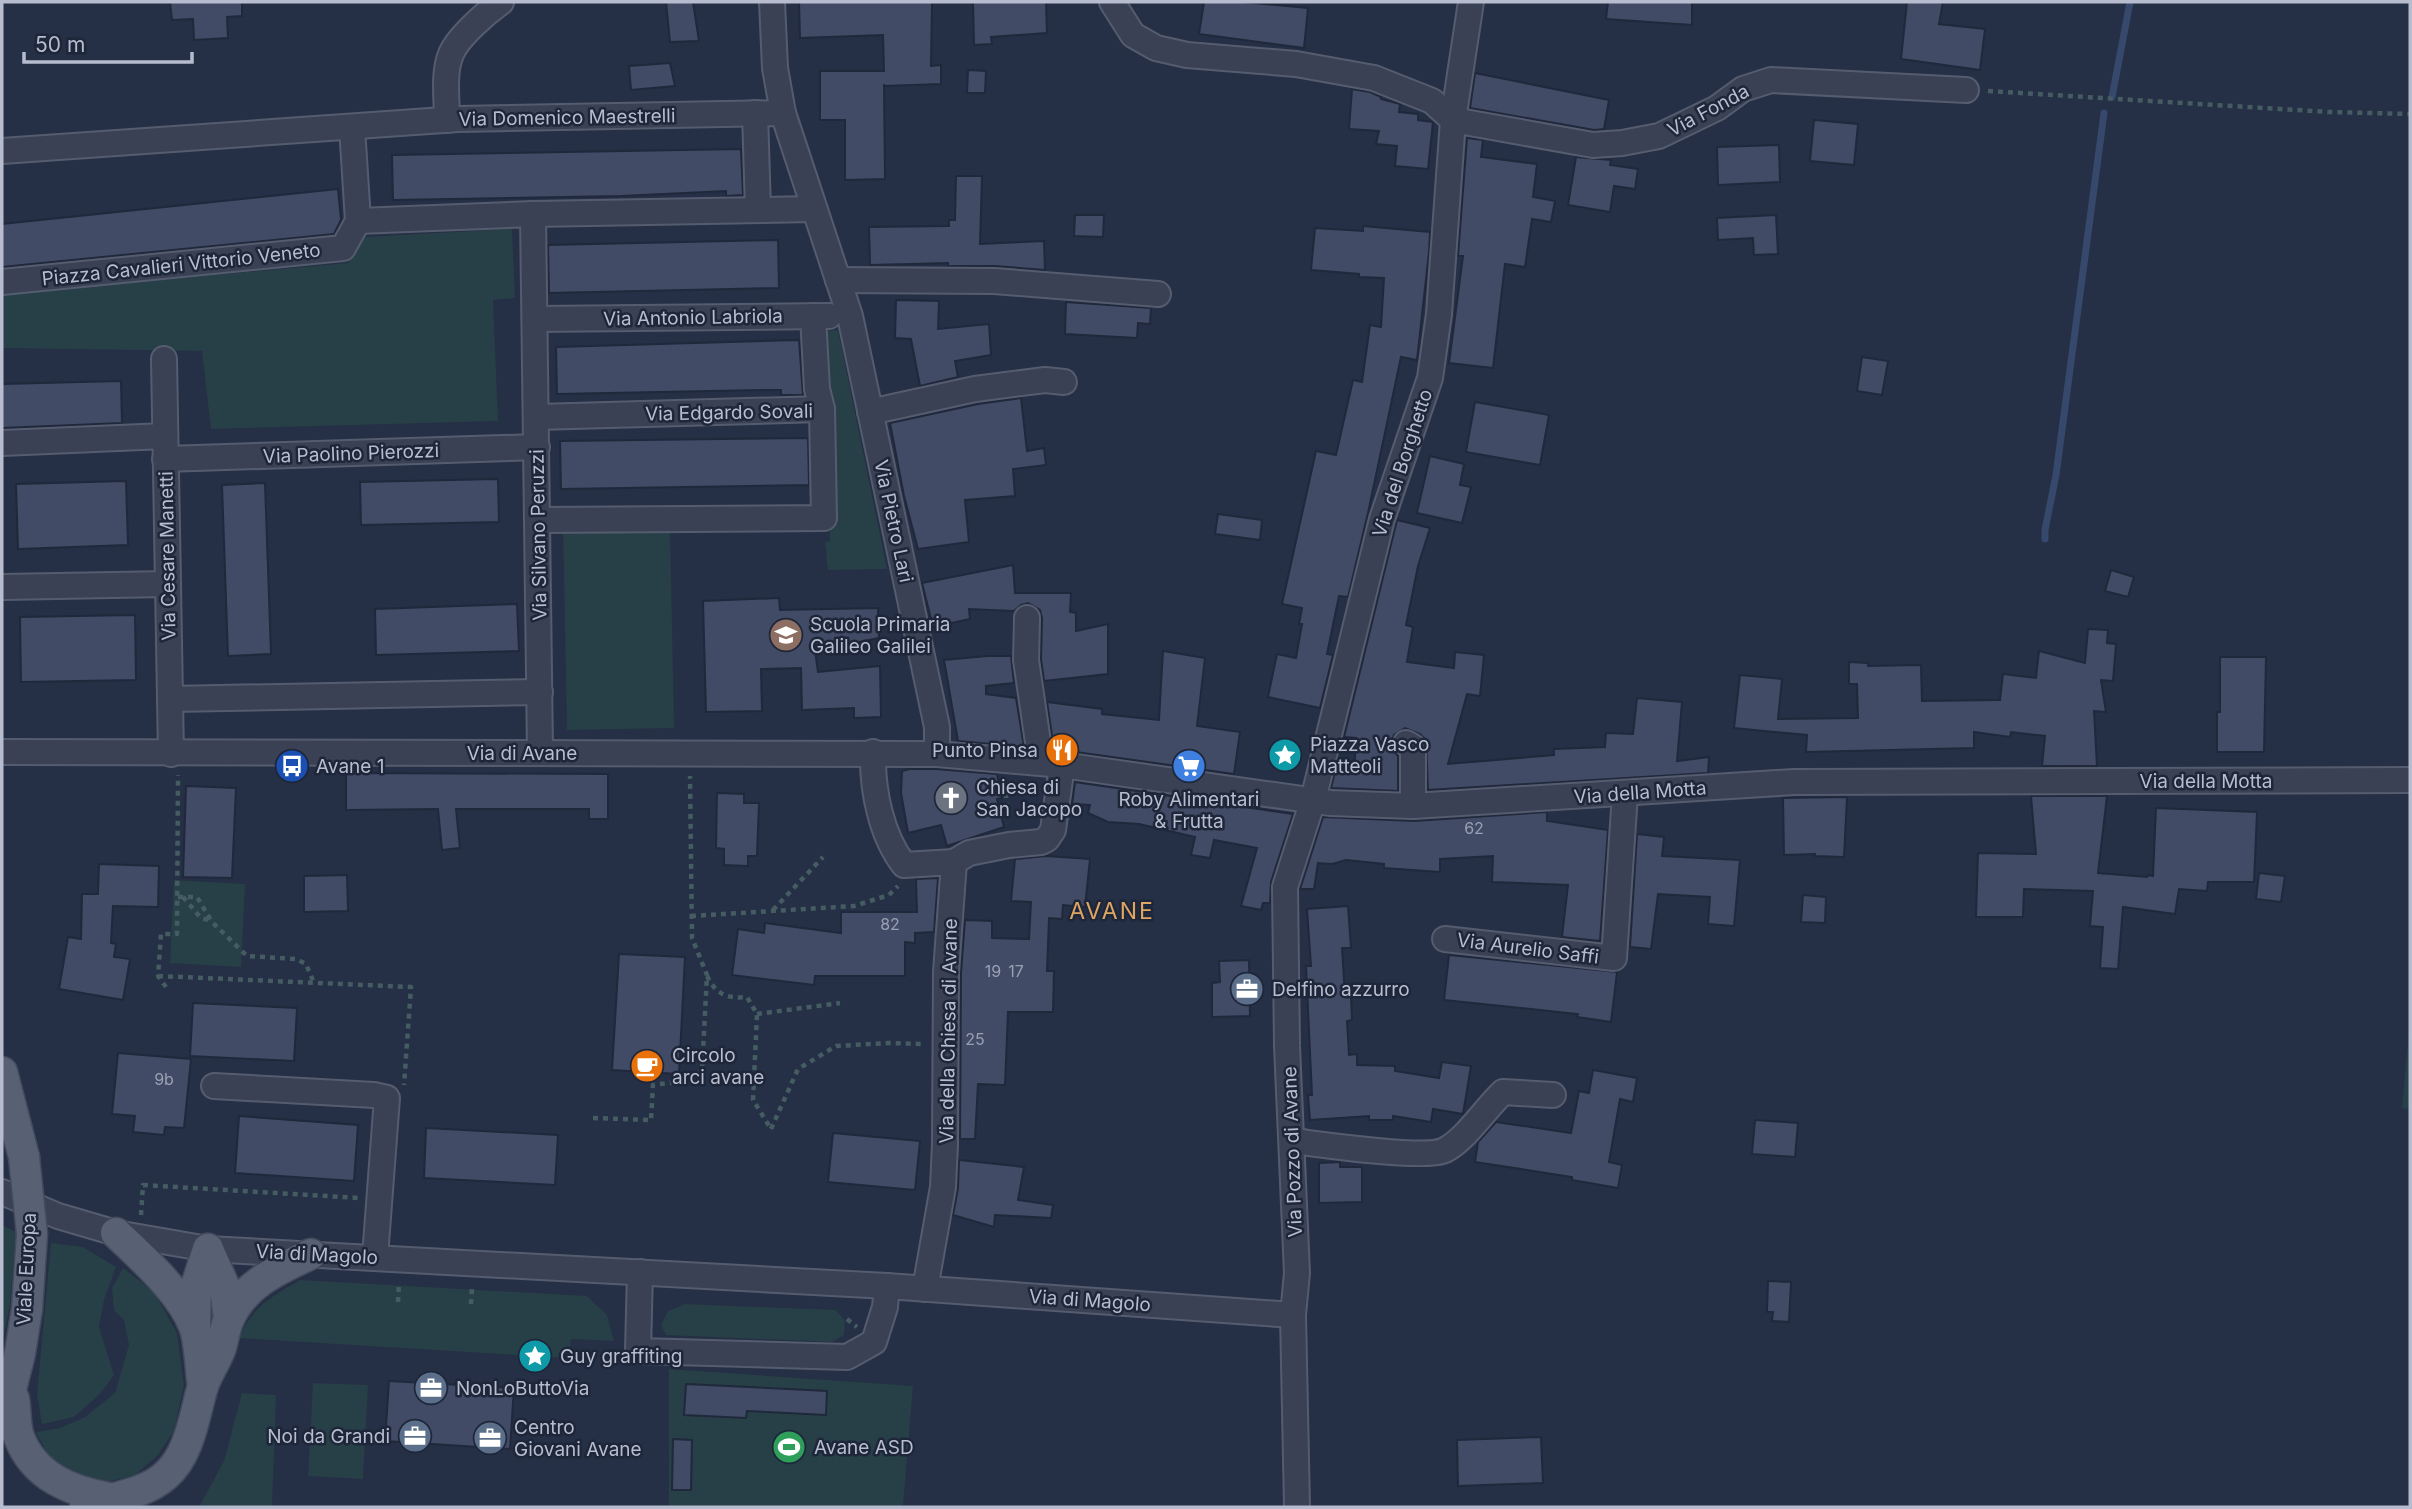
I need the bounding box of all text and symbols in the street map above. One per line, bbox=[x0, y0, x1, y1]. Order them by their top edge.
scale bar bbox=[24, 21, 192, 65]
text: 50 m bbox=[35, 32, 85, 57]
street label: Via Fonda bbox=[1663, 79, 1753, 142]
street label: Via Domenico Maestrelli bbox=[458, 104, 676, 131]
street label: Piazza Cavalieri Vittorio Veneto bbox=[41, 238, 322, 291]
street label: Via Antonio Labriola bbox=[603, 304, 783, 331]
street label: Via del Borghetto bbox=[1368, 386, 1437, 540]
street label: Via Edgardo Sovali bbox=[645, 400, 813, 425]
street label: Via Paolino Pierozzi bbox=[262, 439, 440, 468]
street label: Via Silvano Peruzzi bbox=[526, 449, 551, 621]
street label: Via Pietro Lari bbox=[869, 458, 918, 585]
street label: Via Cesare Manetti bbox=[155, 471, 180, 641]
place label: Scuola Primaria Galileo Galilei bbox=[810, 613, 951, 658]
school or university icon: Scuola Primaria Galileo Galilei bbox=[767, 616, 805, 654]
restaurant icon: Punto Pinsa bbox=[1043, 731, 1081, 769]
place label: Piazza Vasco Matteoli bbox=[1310, 733, 1430, 778]
place icon: Piazza Vasco Matteoli bbox=[1266, 736, 1304, 774]
place label: Punto Pinsa bbox=[932, 739, 1038, 762]
street label: Via di Avane bbox=[467, 742, 577, 765]
bus stop icon: Avane 1 bbox=[273, 747, 311, 785]
supermarket icon: Roby Alimentari & Frutta bbox=[1170, 747, 1208, 785]
place label: Avane 1 bbox=[316, 755, 384, 778]
street label: Via della Motta bbox=[2140, 770, 2272, 793]
place label: Chiesa di San Jacopo bbox=[976, 776, 1082, 821]
street label: Via della Motta bbox=[1573, 776, 1707, 809]
church icon: Chiesa di San Jacopo bbox=[932, 779, 970, 817]
place label: Roby Alimentari & Frutta bbox=[1119, 788, 1259, 833]
house number: 62 bbox=[1464, 818, 1484, 838]
district label: AVANE bbox=[1069, 897, 1155, 925]
house number: 82 bbox=[880, 914, 900, 934]
street label: Via della Chiesa di Avane bbox=[935, 918, 962, 1144]
street label: Via Aurelio Saffi bbox=[1456, 928, 1600, 969]
house number: 19 bbox=[985, 961, 1001, 981]
house number: 17 bbox=[1008, 961, 1024, 981]
office icon: Delfino azzurro bbox=[1228, 970, 1266, 1008]
place label: Delfino azzurro bbox=[1272, 978, 1410, 1001]
house number: 25 bbox=[965, 1029, 985, 1049]
place label: Circolo arci avane bbox=[672, 1044, 764, 1089]
cafe icon: Circolo arci avane bbox=[628, 1047, 666, 1085]
street label: Via Pozzo di Avane bbox=[1278, 1066, 1307, 1238]
house number: 9b bbox=[154, 1069, 174, 1089]
street label: Viale Europa bbox=[12, 1212, 41, 1326]
street label: Via di Magolo bbox=[255, 1240, 379, 1269]
street label: Via di Magolo bbox=[1028, 1285, 1152, 1316]
place icon: Guy graffiting bbox=[516, 1337, 554, 1375]
place label: Guy graffiting bbox=[560, 1345, 683, 1368]
office icon: NonLoButtoVia bbox=[412, 1369, 450, 1407]
place label: NonLoButtoVia bbox=[456, 1377, 589, 1400]
place label: Centro Giovani Avane bbox=[514, 1416, 642, 1461]
office icon: Noi da Grandi bbox=[396, 1417, 434, 1455]
office icon: Centro Giovani Avane bbox=[471, 1419, 509, 1457]
place label: Noi da Grandi bbox=[267, 1425, 390, 1448]
sports icon: Avane ASD bbox=[770, 1428, 808, 1466]
place label: Avane ASD bbox=[814, 1436, 914, 1459]

